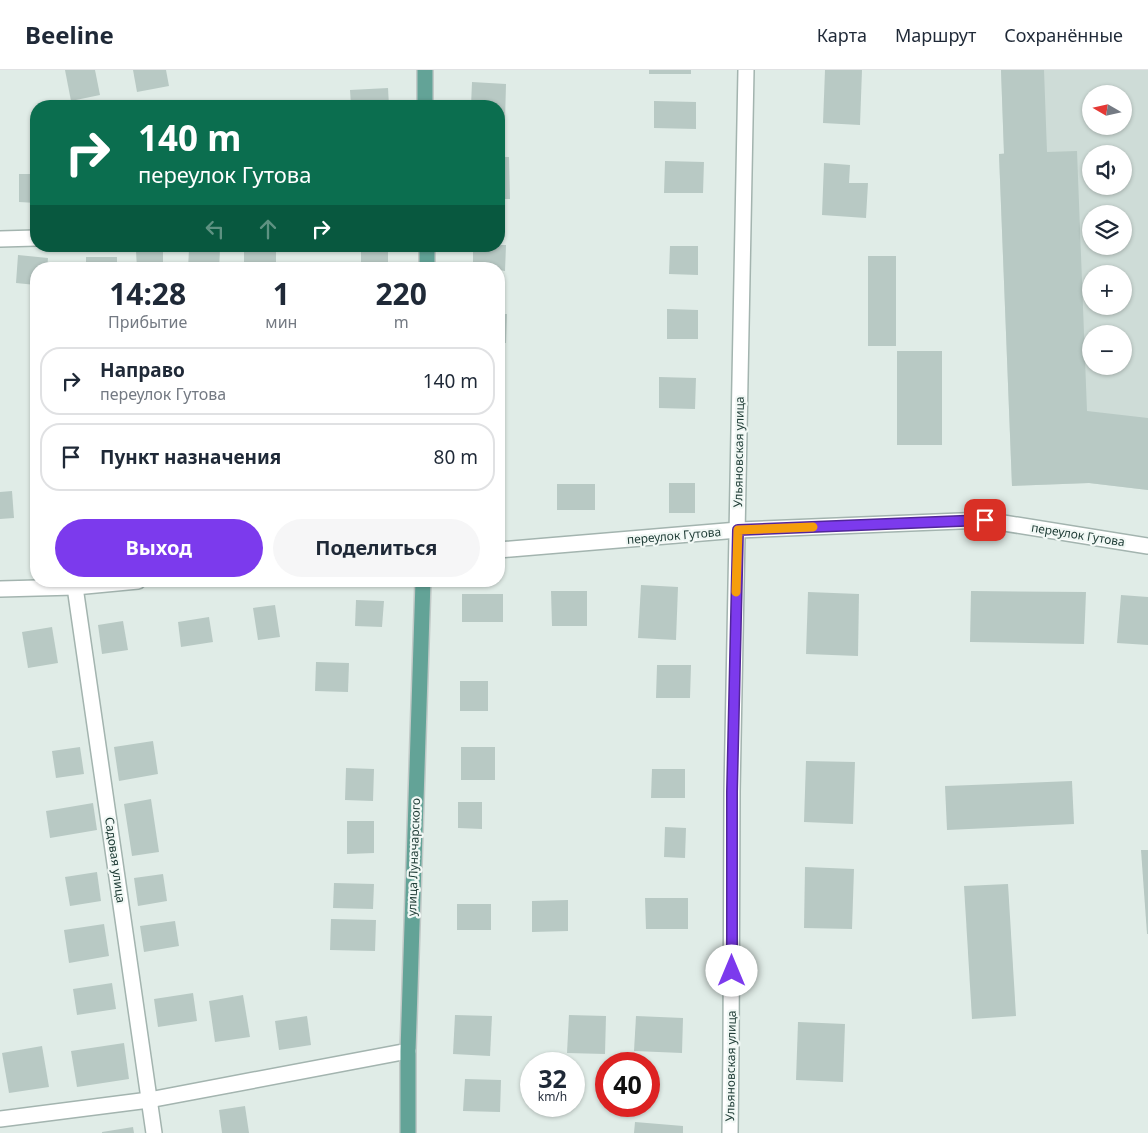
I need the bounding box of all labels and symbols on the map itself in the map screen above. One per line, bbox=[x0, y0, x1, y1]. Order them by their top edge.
north arrow bbox=[1082, 85, 1132, 135]
street label: Ульяновская улица bbox=[729, 396, 748, 508]
pin bbox=[964, 499, 1006, 541]
street label: переулок Гутова bbox=[1030, 519, 1126, 550]
street label: переулок Гутова bbox=[626, 523, 722, 548]
street label: улица Луначарского bbox=[403, 798, 424, 916]
street label: Садовая улица bbox=[101, 816, 130, 904]
position arrow bbox=[705, 944, 757, 996]
street label: Ульяновская улица bbox=[721, 1010, 740, 1122]
speed limit sign: 40 bbox=[595, 1052, 660, 1117]

